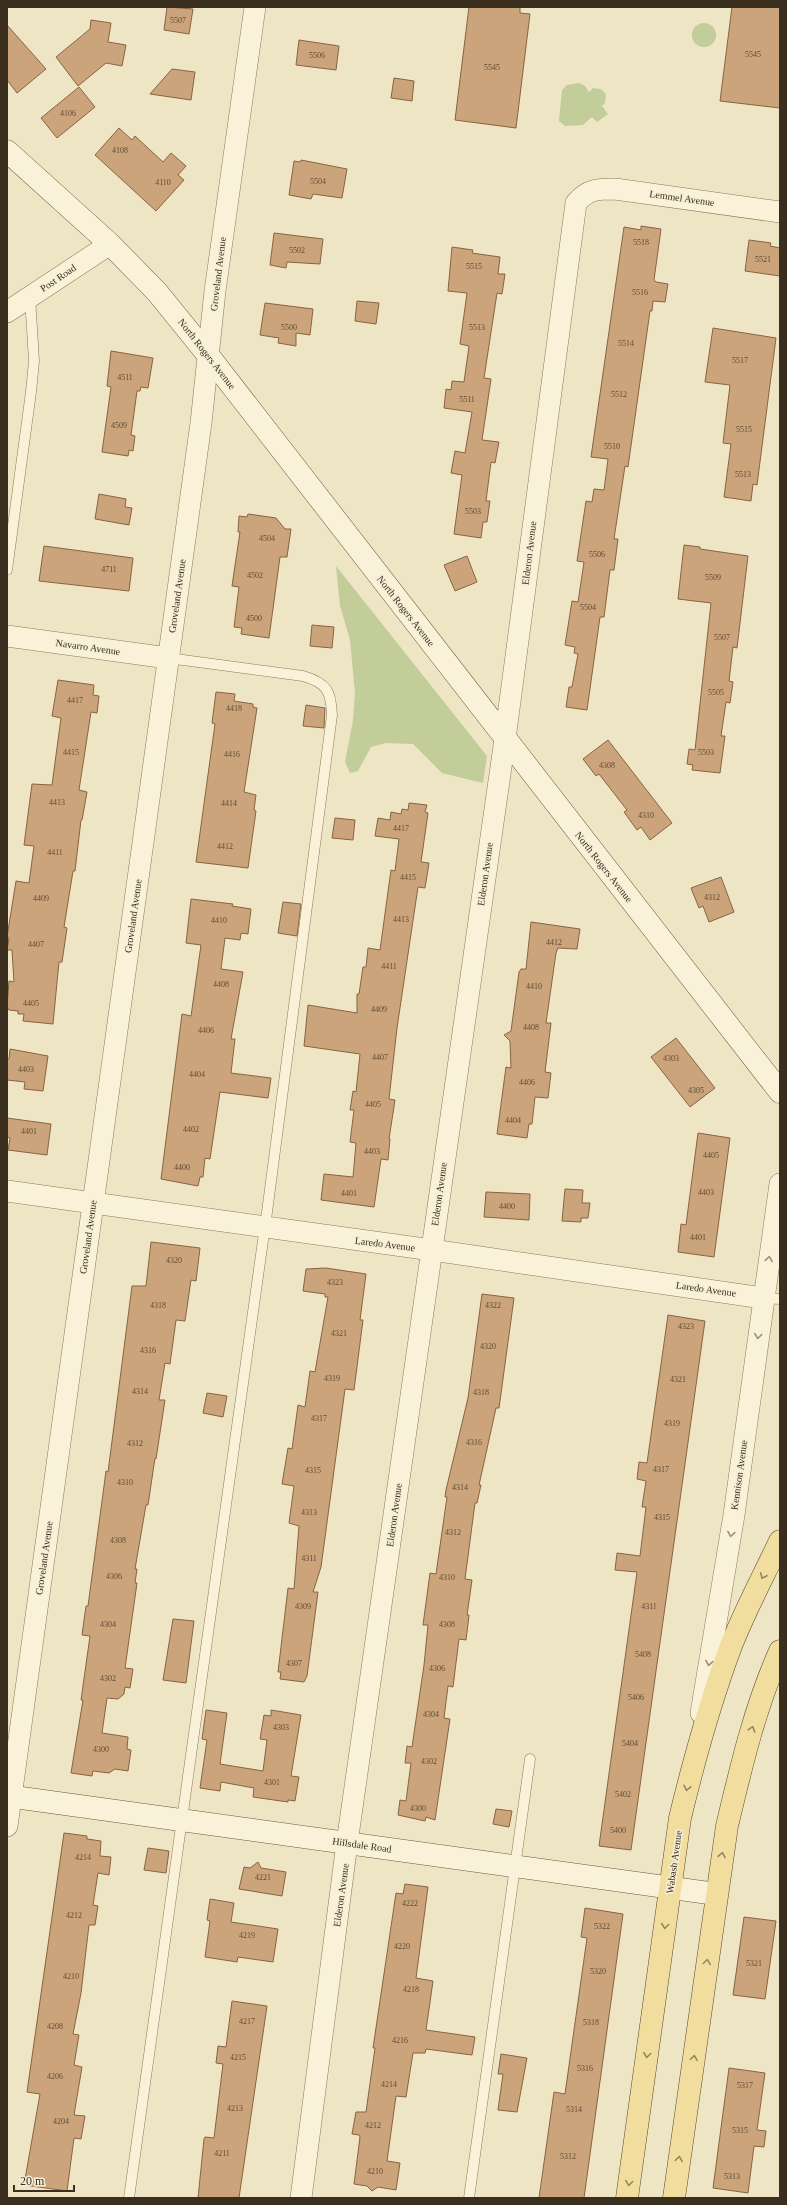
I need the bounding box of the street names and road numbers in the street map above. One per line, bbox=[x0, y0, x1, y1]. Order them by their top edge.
street label: Lemmel Avenue bbox=[649, 188, 716, 208]
street label: Groveland Avenue bbox=[208, 236, 228, 312]
street label: Post Road bbox=[38, 262, 78, 294]
street label: North Rogers Avenue bbox=[176, 317, 238, 392]
street label: Elderon Avenue bbox=[520, 520, 538, 585]
street label: Groveland Avenue bbox=[166, 558, 188, 634]
street label: North Rogers Avenue bbox=[375, 574, 437, 649]
street label: Navarro Avenue bbox=[55, 637, 122, 657]
street label: North Rogers Avenue bbox=[573, 830, 635, 905]
street label: Elderon Avenue bbox=[475, 841, 495, 906]
street label: Groveland Avenue bbox=[122, 878, 144, 954]
street label: Elderon Avenue bbox=[429, 1161, 449, 1226]
street label: Groveland Avenue bbox=[77, 1199, 99, 1275]
street label: Laredo Avenue bbox=[354, 1235, 416, 1253]
street label: Laredo Avenue bbox=[675, 1279, 737, 1299]
street label: Kennison Avenue bbox=[729, 1439, 749, 1511]
street label: Elderon Avenue bbox=[384, 1482, 404, 1547]
street label: Groveland Avenue bbox=[33, 1520, 55, 1596]
street label: Wabash Avenue bbox=[664, 1829, 684, 1894]
street label: Hillsdale Road bbox=[332, 1835, 392, 1855]
street label: Elderon Avenue bbox=[331, 1862, 351, 1927]

